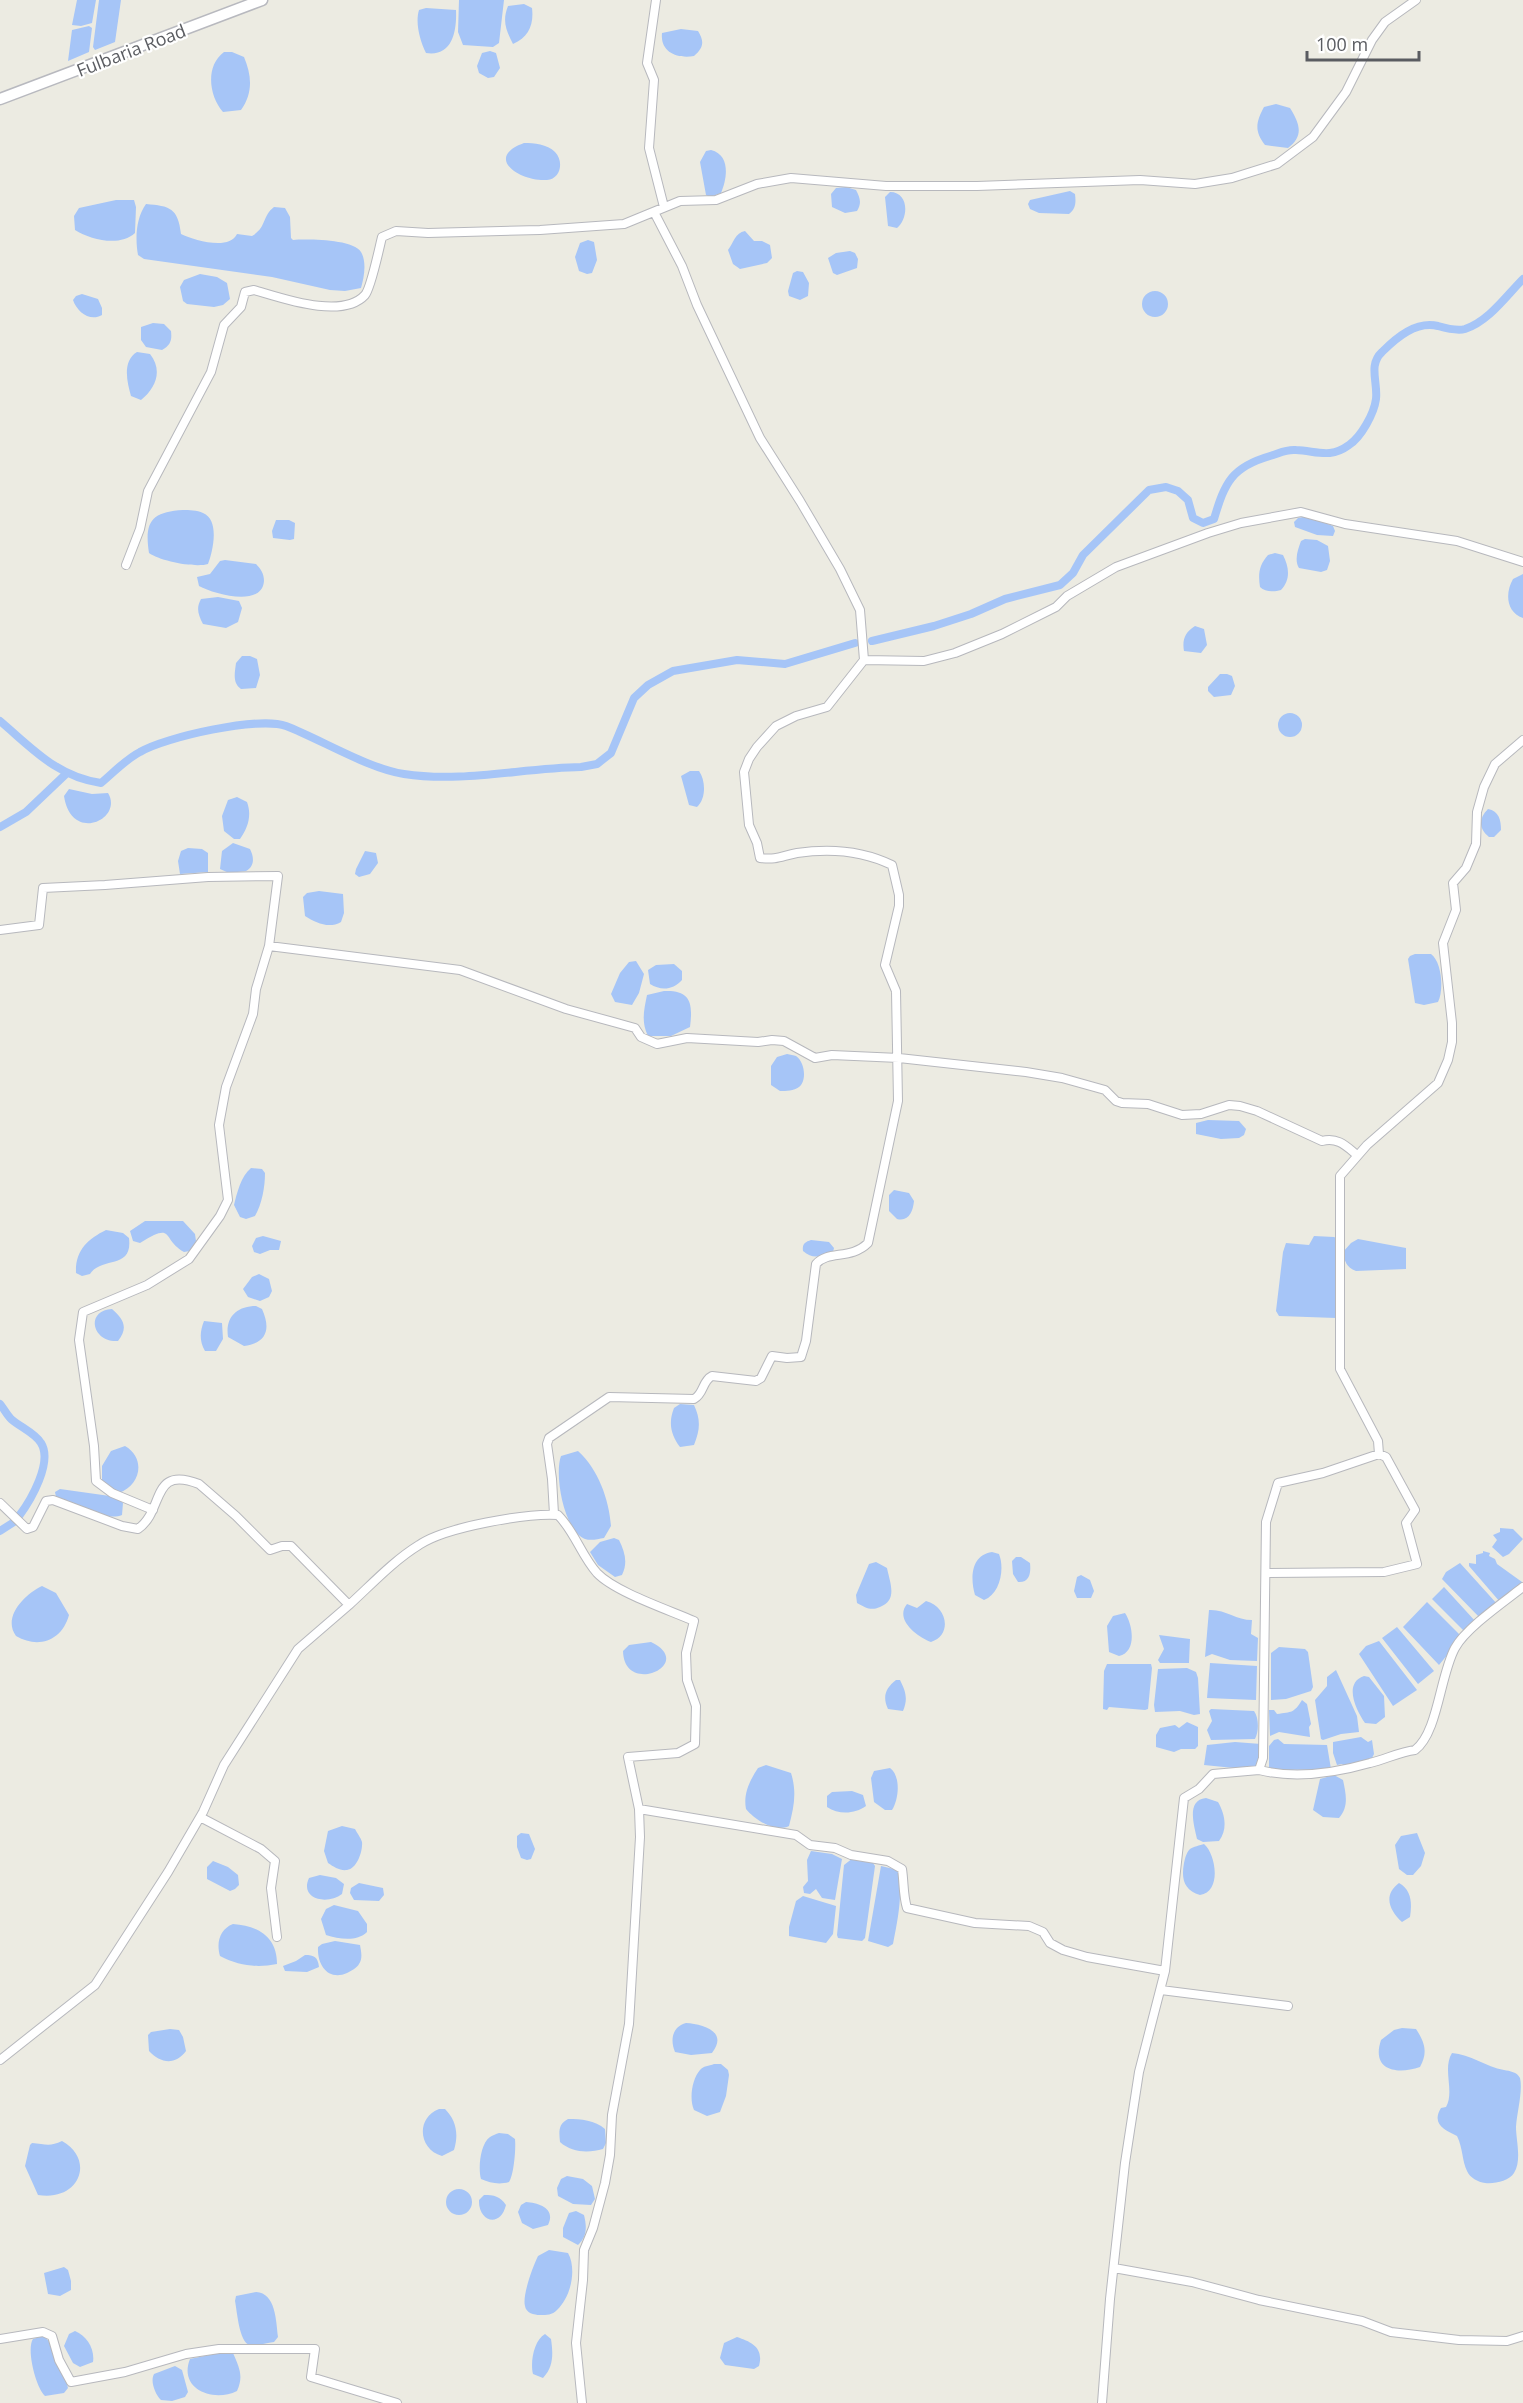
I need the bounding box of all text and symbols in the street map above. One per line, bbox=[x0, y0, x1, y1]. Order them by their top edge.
street label: Fulbaria Road bbox=[73, 18, 189, 82]
scale bar bbox=[1307, 24, 1420, 62]
text: 100 m bbox=[1316, 32, 1368, 56]

